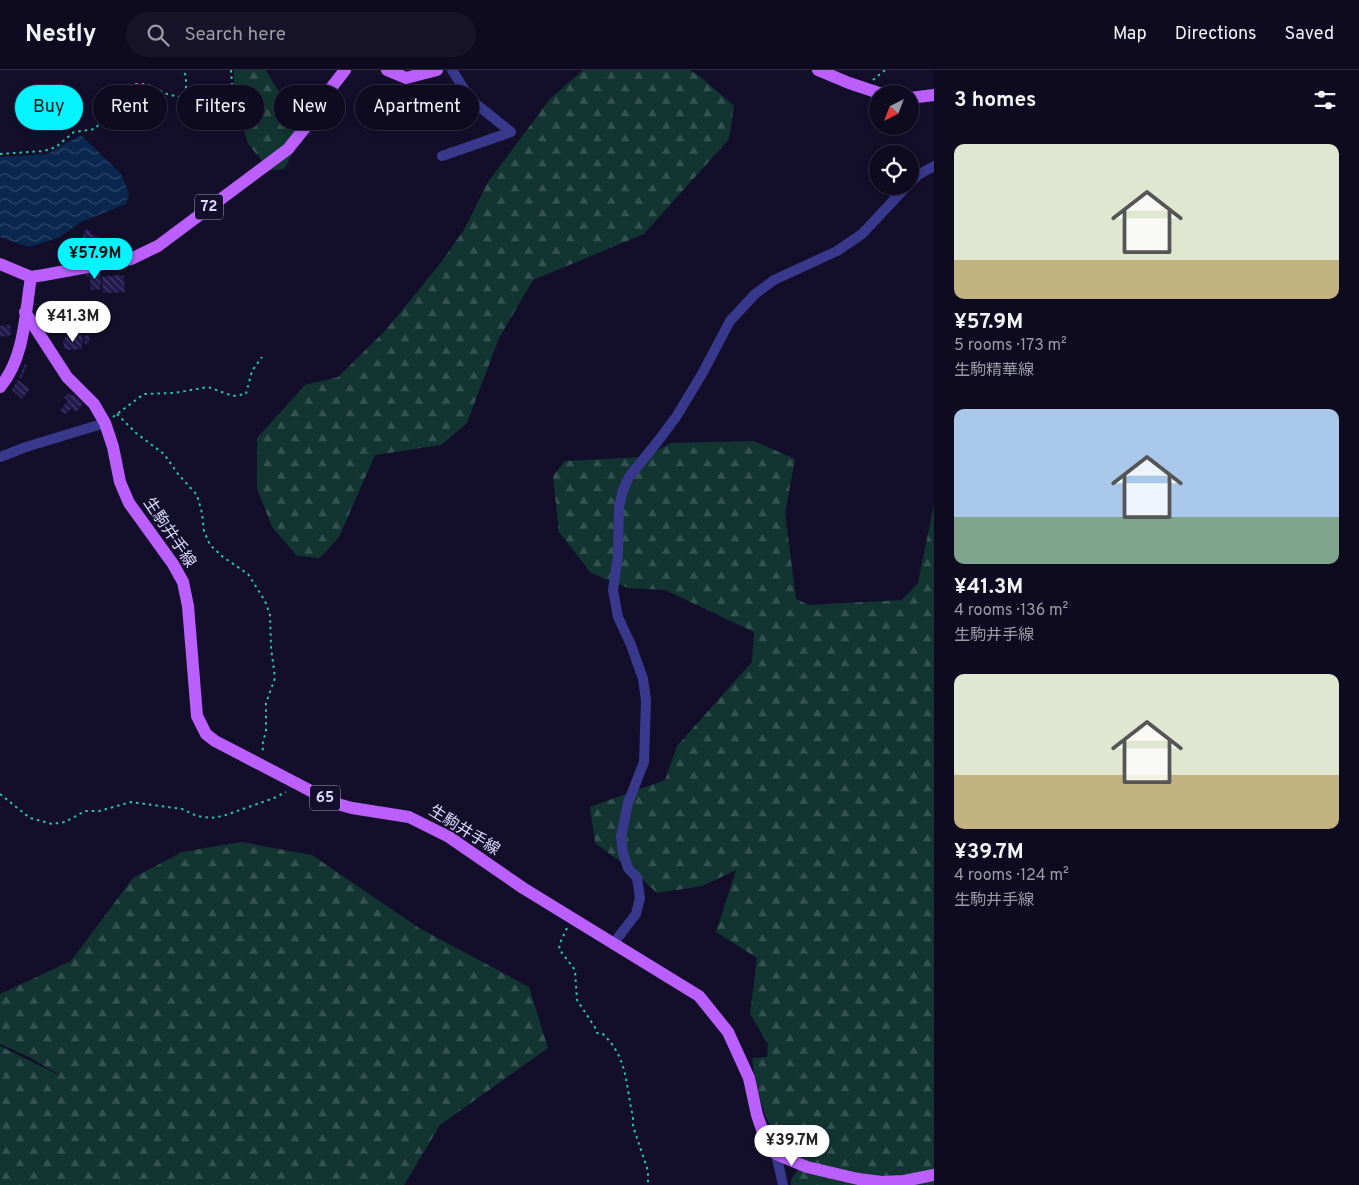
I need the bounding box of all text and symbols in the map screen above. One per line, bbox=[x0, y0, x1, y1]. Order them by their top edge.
search box bbox=[126, 12, 476, 57]
text: Nestly bbox=[25, 20, 96, 50]
icon: search bbox=[144, 21, 172, 49]
text: Search here bbox=[184, 23, 286, 47]
text: Map bbox=[1113, 23, 1147, 46]
text: Directions bbox=[1175, 23, 1257, 46]
text: Saved bbox=[1285, 23, 1334, 46]
chip: Buy bbox=[15, 85, 83, 130]
chip: Rent bbox=[93, 85, 167, 130]
chip: Filters bbox=[177, 85, 264, 130]
chip: New bbox=[274, 85, 345, 130]
chip: Apartment bbox=[355, 85, 479, 130]
north arrow bbox=[869, 85, 919, 135]
map controls bbox=[869, 85, 919, 195]
icon: filters bbox=[1311, 86, 1339, 114]
text: 3 homes bbox=[954, 87, 1036, 114]
button: locate bbox=[869, 145, 919, 195]
icon: home bbox=[1102, 177, 1192, 267]
road number: 72 bbox=[195, 194, 223, 220]
pin: ¥57.9M bbox=[54, 238, 136, 280]
text: ¥57.9M bbox=[69, 244, 121, 264]
pin: ¥41.3M bbox=[32, 300, 114, 343]
text: ¥41.3M bbox=[47, 307, 99, 327]
text: ¥57.9M bbox=[954, 309, 1023, 336]
text: 5 rooms · 173 m² bbox=[954, 336, 1067, 356]
text: 生駒精華線 bbox=[954, 361, 1034, 381]
icon: home bbox=[1102, 442, 1192, 532]
street label: 生駒井手線 bbox=[138, 494, 200, 572]
text: ¥41.3M bbox=[954, 574, 1023, 601]
text: 4 rooms · 136 m² bbox=[954, 601, 1068, 621]
text: 生駒井手線 bbox=[954, 626, 1034, 646]
icon: home bbox=[1102, 707, 1192, 797]
road number: 65 bbox=[310, 786, 340, 810]
street label: 生駒井手線 bbox=[425, 801, 503, 861]
text: ¥39.7M bbox=[954, 839, 1024, 866]
text: 4 rooms · 124 m² bbox=[954, 866, 1069, 886]
text: 生駒井手線 bbox=[954, 891, 1034, 911]
pin: ¥39.7M bbox=[751, 1124, 833, 1167]
text: ¥39.7M bbox=[765, 1131, 819, 1151]

